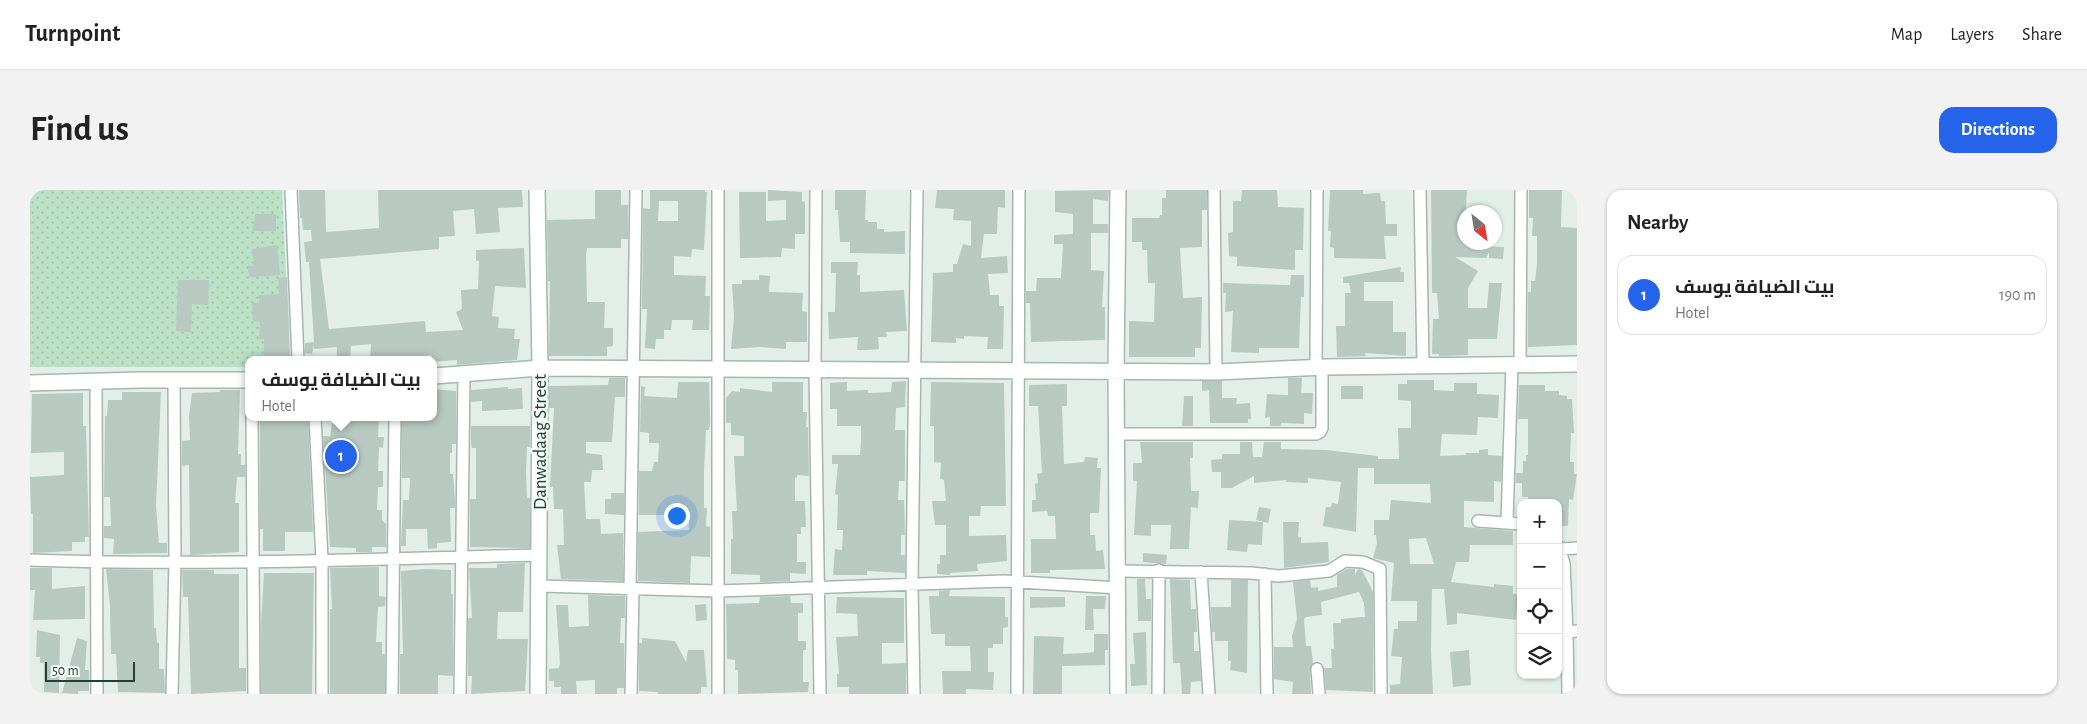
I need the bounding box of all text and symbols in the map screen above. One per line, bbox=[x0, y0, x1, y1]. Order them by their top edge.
text: Turnpoint bbox=[25, 22, 120, 46]
text: Map bbox=[1891, 26, 1922, 44]
text: Layers bbox=[1950, 26, 1994, 44]
text: Share bbox=[2022, 26, 2062, 44]
button: Directions bbox=[1939, 107, 2057, 153]
text: Find us bbox=[30, 112, 129, 147]
north arrow bbox=[1457, 205, 1502, 250]
text: Nearby bbox=[1627, 212, 1688, 233]
text: بيت الضيافة يوسف bbox=[1675, 278, 1835, 297]
text: 1 bbox=[1641, 287, 1647, 303]
text: 190 m bbox=[1999, 287, 2036, 303]
text: Hotel bbox=[1675, 305, 1710, 321]
popup bbox=[245, 356, 437, 421]
text: بيت الضيافة يوسف bbox=[261, 371, 421, 390]
street label: Danwadaag Street bbox=[531, 374, 550, 510]
text: Hotel bbox=[261, 398, 296, 414]
pin: 1 bbox=[325, 437, 357, 475]
map controls bbox=[1517, 499, 1562, 679]
button: + bbox=[1517, 499, 1562, 544]
your location bbox=[664, 503, 690, 529]
button: − bbox=[1517, 544, 1562, 589]
button: locate bbox=[1517, 589, 1562, 634]
button: layers bbox=[1517, 634, 1562, 679]
scale bar bbox=[45, 659, 135, 682]
text: 50 m bbox=[52, 664, 79, 678]

